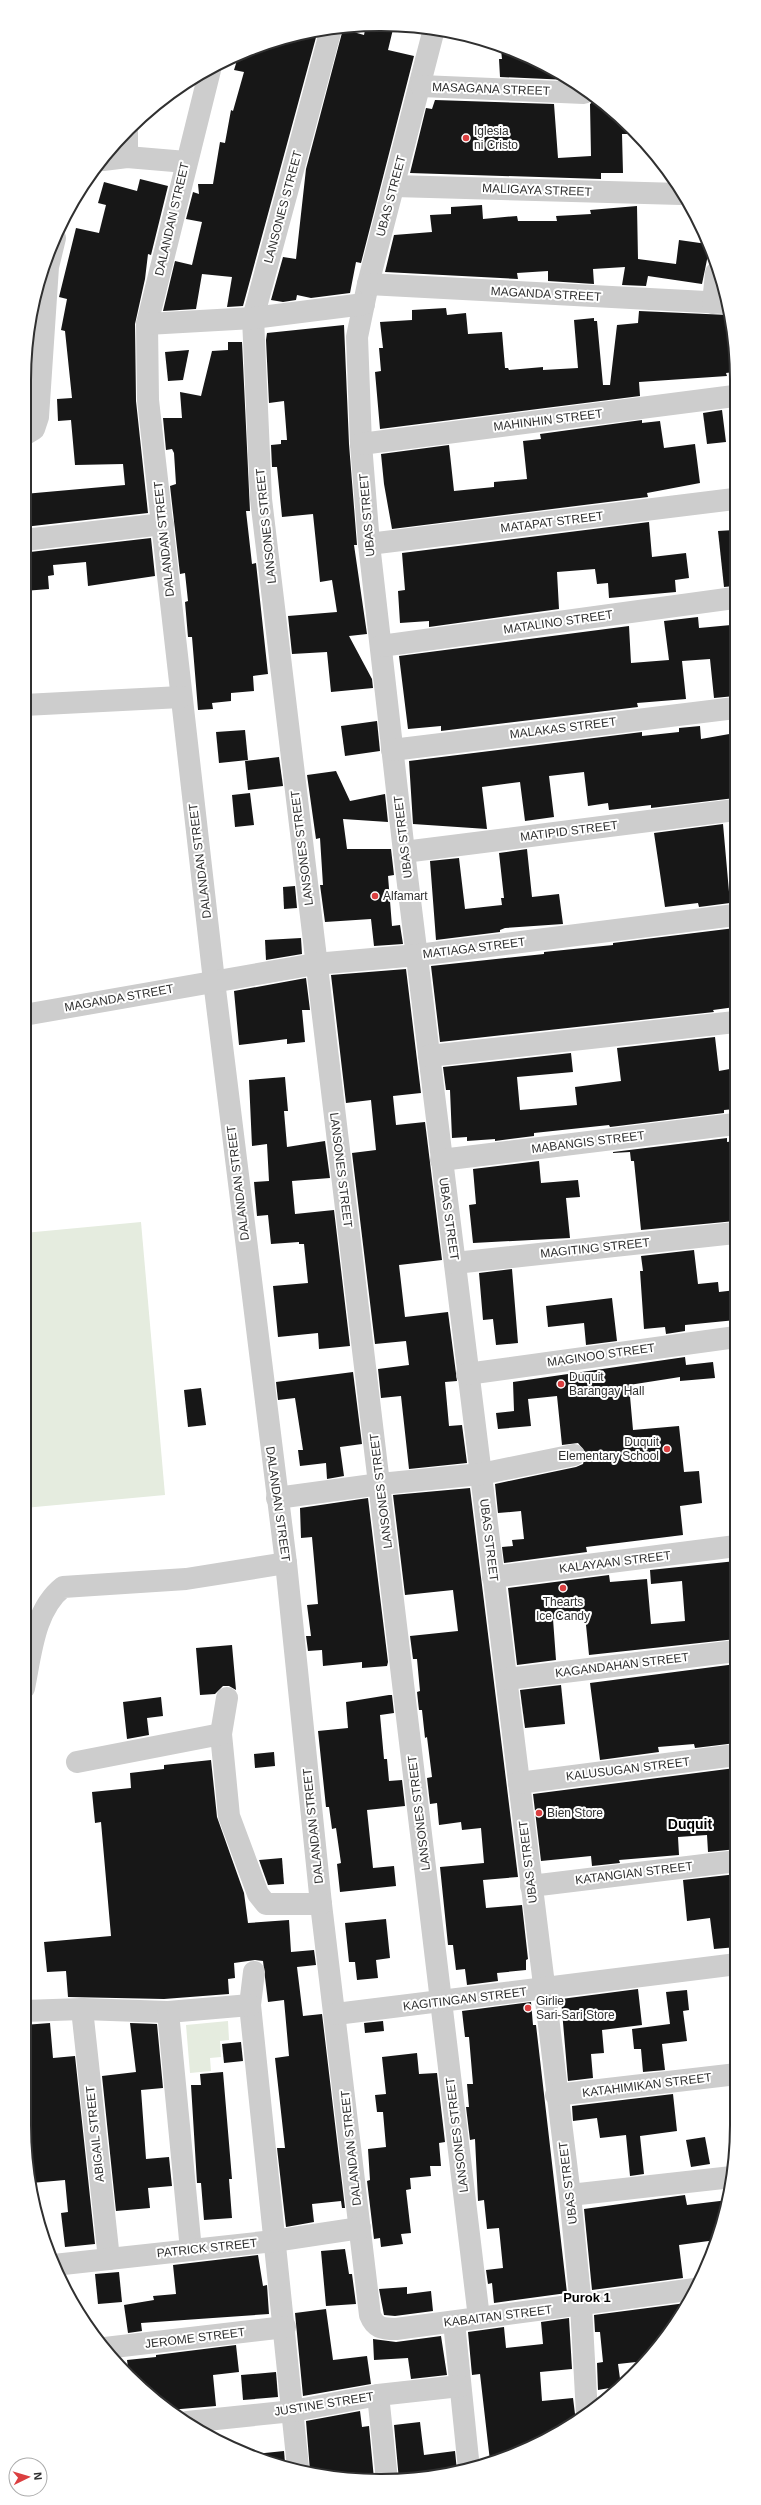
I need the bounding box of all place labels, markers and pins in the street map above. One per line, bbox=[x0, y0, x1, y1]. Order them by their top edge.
place label: Iglesia ni Cristo bbox=[474, 124, 518, 152]
marker: Iglesia ni Cristo bbox=[461, 133, 471, 143]
place label: Alfamart bbox=[383, 889, 428, 903]
marker: Alfamart bbox=[370, 891, 380, 901]
place label: Duquit Barangay Hall bbox=[569, 1370, 644, 1398]
marker: Duquit Barangay Hall bbox=[556, 1379, 566, 1389]
place label: Duquit Elementary School bbox=[558, 1435, 660, 1463]
marker: Duquit Elementary School bbox=[662, 1444, 672, 1454]
marker: Thearts Ice Candy bbox=[558, 1583, 568, 1593]
place label: Thearts Ice Candy bbox=[536, 1595, 590, 1623]
place label: Bien Store bbox=[547, 1806, 603, 1820]
marker: Bien Store bbox=[534, 1808, 544, 1818]
place label: Girlie Sari-Sari Store bbox=[536, 1994, 615, 2022]
marker: Girlie Sari-Sari Store bbox=[523, 2003, 533, 2013]

